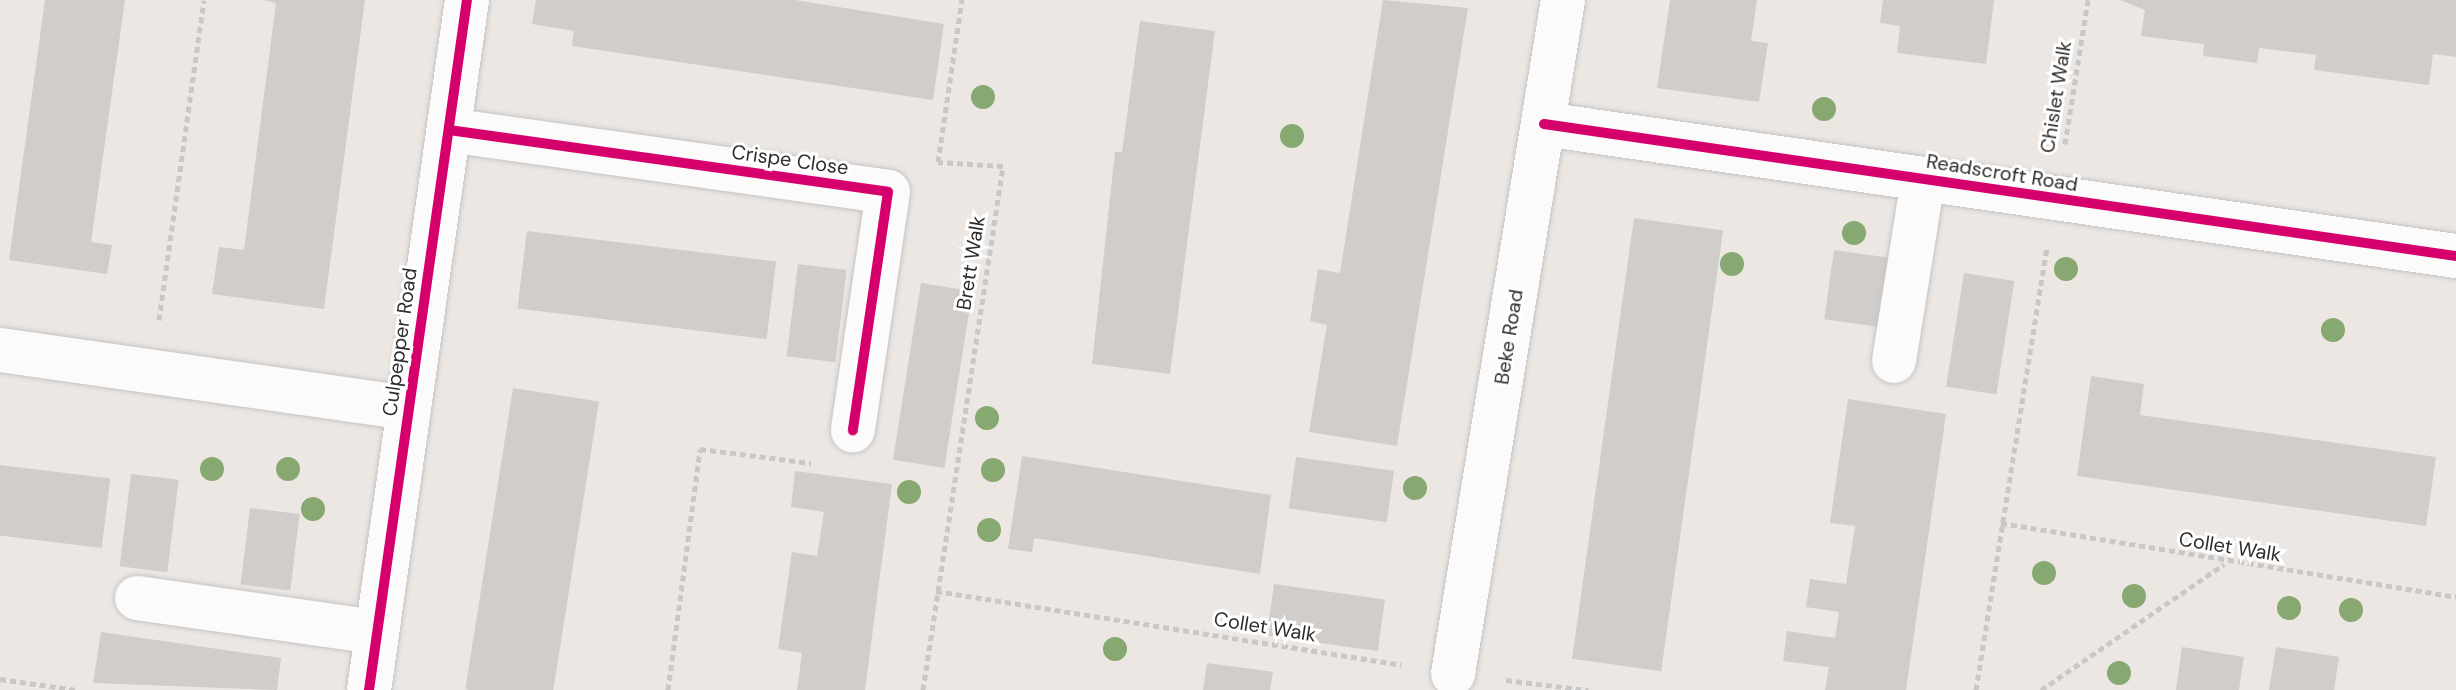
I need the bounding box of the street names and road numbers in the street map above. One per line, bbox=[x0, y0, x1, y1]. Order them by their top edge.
street label: Chislet Walk bbox=[2035, 39, 2077, 155]
street label: Crispe Close bbox=[730, 140, 850, 180]
street label: Readscroft Road bbox=[1925, 149, 2079, 197]
street label: Brett Walk bbox=[952, 214, 990, 312]
street label: Culpepper Road bbox=[378, 266, 422, 418]
street label: Beke Road bbox=[1490, 288, 1528, 386]
street label: Collet Walk bbox=[2177, 527, 2283, 567]
street label: Collet Walk bbox=[1212, 607, 1318, 647]

